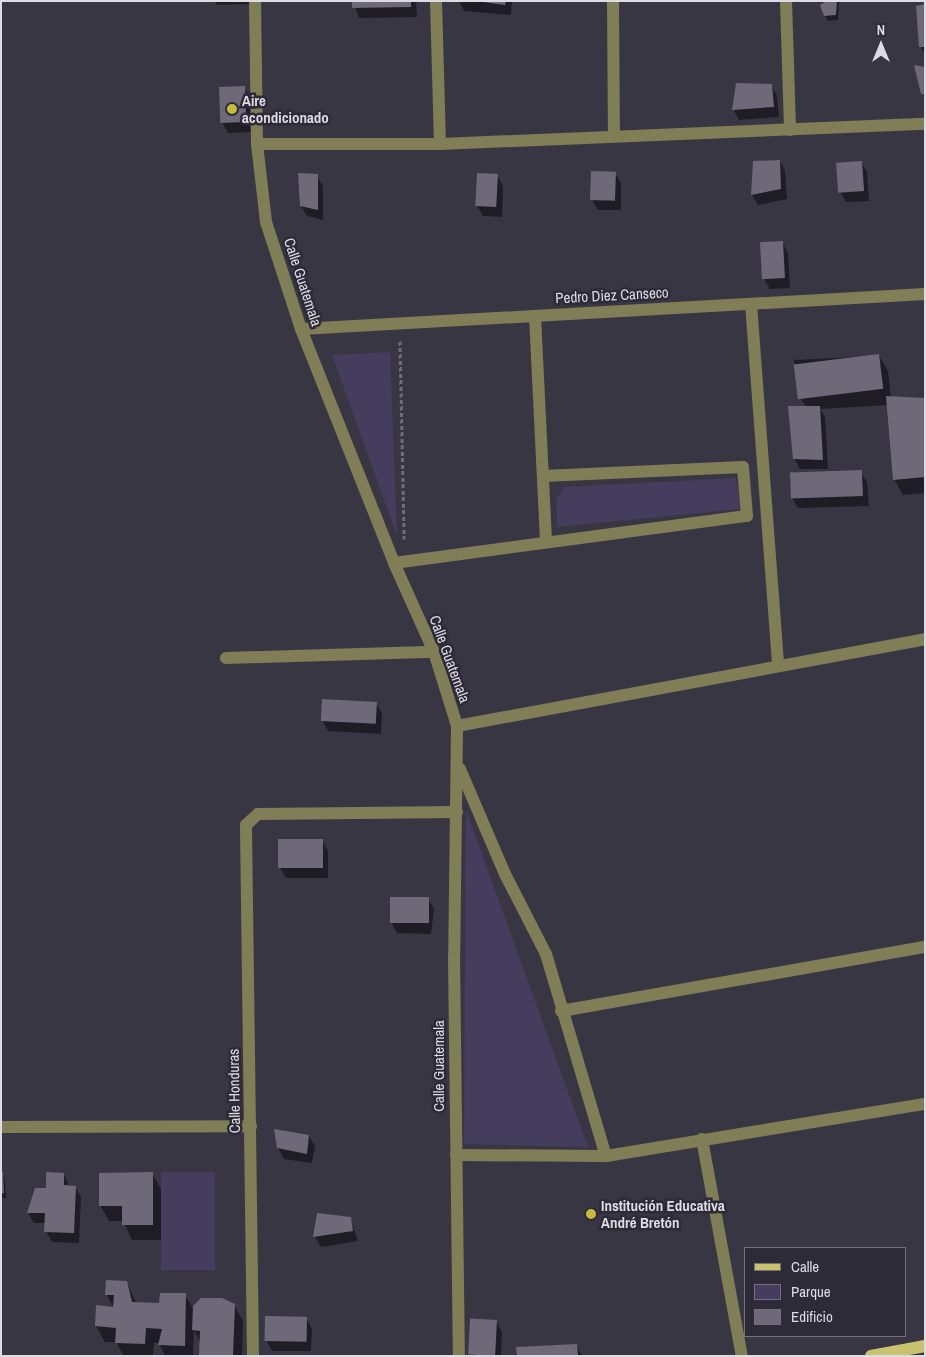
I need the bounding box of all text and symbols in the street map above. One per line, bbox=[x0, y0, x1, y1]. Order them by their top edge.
north arrow bbox=[856, 20, 906, 70]
text: N bbox=[877, 21, 885, 39]
place label: Aire acondicionado bbox=[242, 91, 329, 126]
marker: Aire acondicionado bbox=[226, 103, 238, 115]
street label: Calle Guatemala bbox=[280, 236, 326, 328]
street label: Pedro Diez Canseco bbox=[555, 283, 669, 307]
street label: Calle Guatemala bbox=[426, 613, 474, 705]
street label: Calle Guatemala bbox=[430, 1020, 448, 1112]
street label: Calle Honduras bbox=[224, 1048, 244, 1134]
place label: Institución Educativa André Bretón bbox=[601, 1196, 725, 1231]
marker: Institución Educativa André Bretón bbox=[585, 1208, 597, 1220]
legend bbox=[744, 1247, 906, 1337]
text: Calle bbox=[791, 1256, 819, 1277]
text: Parque bbox=[791, 1281, 831, 1302]
text: Edificio bbox=[791, 1306, 833, 1327]

